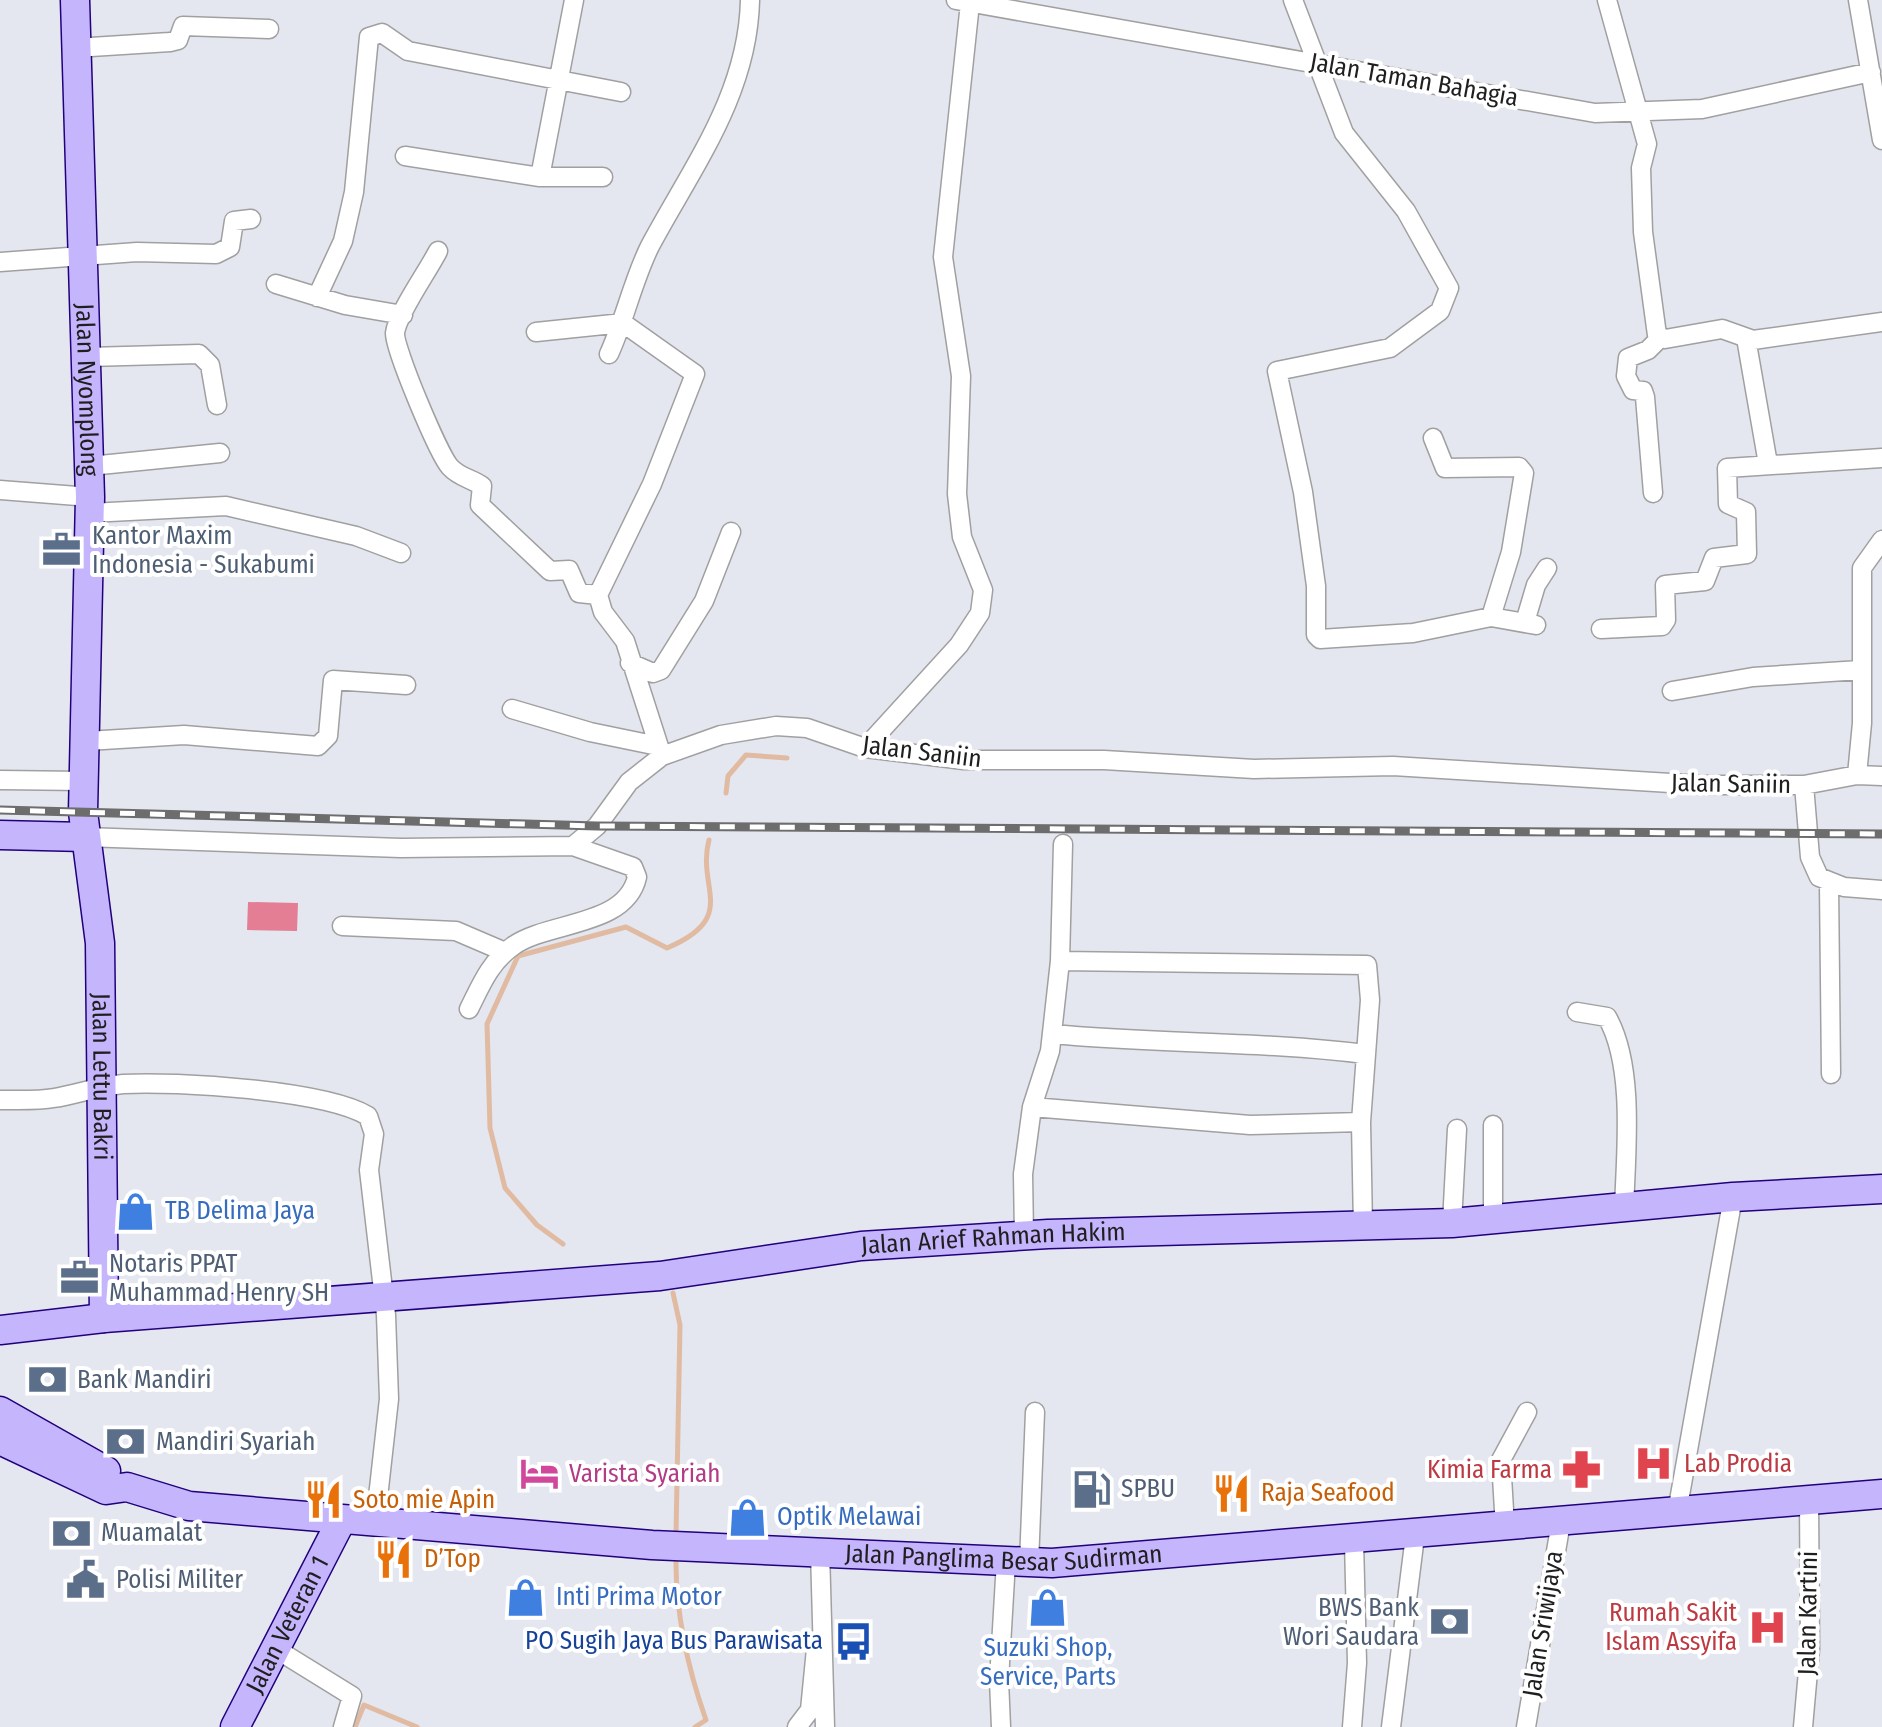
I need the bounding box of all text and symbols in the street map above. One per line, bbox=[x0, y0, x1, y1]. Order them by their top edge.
street label: Jalan Taman Bahagia bbox=[1307, 47, 1521, 113]
street label: Jalan Nyomplong bbox=[69, 303, 104, 477]
place label: Kantor Maxim Indonesia - Sukabumi bbox=[92, 521, 315, 580]
office icon: Kantor Maxim Indonesia - Sukabumi bbox=[41, 529, 83, 571]
street label: Jalan Saniin bbox=[861, 730, 983, 774]
street label: Jalan Saniin bbox=[1671, 768, 1791, 800]
street label: Jalan Lettu Bakri bbox=[86, 993, 117, 1161]
shop icon: TB Delima Jaya bbox=[114, 1190, 156, 1232]
place label: TB Delima Jaya bbox=[165, 1196, 315, 1226]
street label: Jalan Arief Rahman Hakim bbox=[860, 1217, 1126, 1261]
place label: Notaris PPAT Muhammad Henry SH bbox=[109, 1249, 329, 1308]
office icon: Notaris PPAT Muhammad Henry SH bbox=[58, 1257, 100, 1299]
bank icon: Bank Mandiri bbox=[26, 1359, 68, 1401]
place label: Bank Mandiri bbox=[77, 1365, 212, 1395]
bank icon: Mandiri Syariah bbox=[105, 1421, 147, 1463]
place label: Mandiri Syariah bbox=[156, 1427, 315, 1457]
hospital icon: Lab Prodia bbox=[1633, 1443, 1675, 1485]
pharmacy icon: Kimia Farma bbox=[1561, 1449, 1603, 1491]
place label: Lab Prodia bbox=[1684, 1449, 1792, 1479]
hotel icon: Varista Syariah bbox=[518, 1453, 560, 1495]
place label: Kimia Farma bbox=[1427, 1455, 1552, 1485]
place label: Varista Syariah bbox=[569, 1459, 720, 1489]
fuel station icon: SPBU bbox=[1070, 1468, 1112, 1510]
restaurant icon: Raja Seafood bbox=[1210, 1472, 1252, 1514]
place label: SPBU bbox=[1121, 1474, 1175, 1504]
place label: Raja Seafood bbox=[1261, 1478, 1395, 1508]
restaurant icon: Soto mie Apin bbox=[302, 1479, 344, 1521]
place label: Soto mie Apin bbox=[353, 1485, 495, 1515]
shop icon: Optik Melawai bbox=[726, 1496, 768, 1538]
place label: Optik Melawai bbox=[777, 1502, 921, 1532]
bank icon: Muamalat bbox=[50, 1512, 92, 1554]
place label: Muamalat bbox=[101, 1518, 203, 1548]
restaurant icon: D’Top bbox=[373, 1538, 415, 1580]
street label: Jalan Panglima Besar Sudirman bbox=[844, 1539, 1164, 1578]
place label: D’Top bbox=[424, 1544, 481, 1574]
street label: Jalan Sriwijaya bbox=[1517, 1549, 1569, 1699]
street label: Jalan Kartini bbox=[1792, 1550, 1824, 1676]
street label: Jalan Veteran 1 bbox=[240, 1551, 335, 1698]
public building icon: Polisi Militer bbox=[65, 1559, 107, 1601]
place label: Polisi Militer bbox=[116, 1565, 243, 1595]
shop icon: Inti Prima Motor bbox=[505, 1576, 547, 1618]
place label: Inti Prima Motor bbox=[556, 1582, 722, 1612]
shop icon: Suzuki Shop, Service, Parts bbox=[1027, 1586, 1069, 1628]
place label: BWS Bank Wori Saudara bbox=[1283, 1593, 1419, 1652]
place label: Rumah Sakit Islam Assyifa bbox=[1605, 1598, 1738, 1657]
bank icon: BWS Bank Wori Saudara bbox=[1428, 1601, 1470, 1643]
hospital icon: Rumah Sakit Islam Assyifa bbox=[1746, 1606, 1788, 1648]
bus stop icon: PO Sugih Jaya Bus Parawisata bbox=[832, 1620, 874, 1662]
place label: PO Sugih Jaya Bus Parawisata bbox=[525, 1626, 823, 1656]
place label: Suzuki Shop, Service, Parts bbox=[980, 1633, 1116, 1692]

